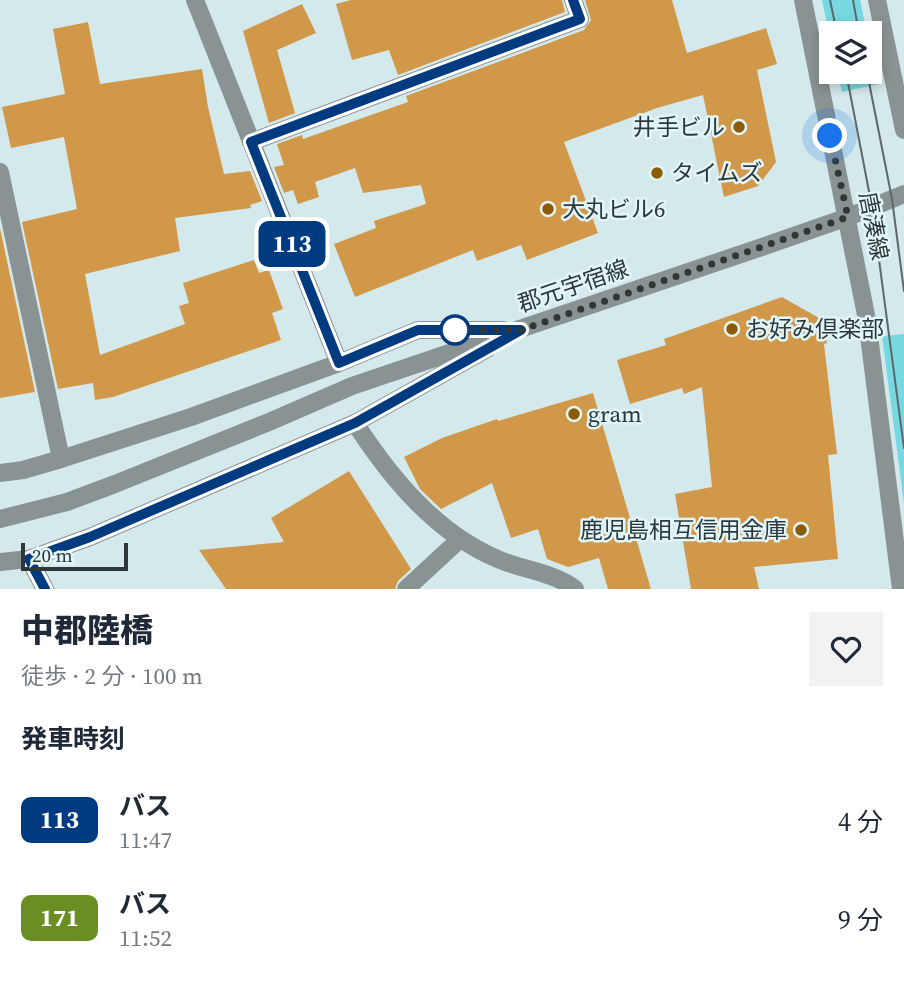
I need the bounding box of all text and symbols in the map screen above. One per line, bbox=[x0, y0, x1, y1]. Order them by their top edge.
map controls bbox=[819, 21, 882, 84]
button: layers bbox=[819, 21, 882, 84]
place label: 井手ビル bbox=[633, 111, 725, 143]
your location bbox=[812, 118, 847, 153]
marker: 井手ビル bbox=[731, 119, 747, 135]
place label: タイムズ bbox=[671, 157, 763, 189]
marker: タイムズ bbox=[649, 165, 665, 181]
street label: 唐湊線 bbox=[852, 189, 896, 263]
place label: 大丸ビル6 bbox=[562, 193, 666, 225]
marker: 大丸ビル6 bbox=[540, 201, 556, 217]
line badge: 113 bbox=[252, 221, 332, 267]
text: 113 bbox=[272, 227, 312, 260]
street label: 郡元宇宿線 bbox=[513, 252, 633, 320]
place label: お好み倶楽部 bbox=[746, 313, 884, 345]
unlabelled marker bbox=[440, 315, 470, 345]
marker: お好み倶楽部 bbox=[724, 321, 740, 337]
place label: gram bbox=[588, 398, 642, 430]
marker: gram bbox=[566, 406, 582, 422]
place label: 鹿児島相互信用金庫 bbox=[580, 514, 787, 546]
marker: 鹿児島相互信用金庫 bbox=[793, 522, 809, 538]
scale bar bbox=[21, 540, 128, 572]
text: 20 m bbox=[32, 542, 73, 568]
text: 中郡陸橋 bbox=[21, 608, 153, 653]
button: heart bbox=[809, 612, 883, 686]
text: 徒歩 · 2 分 · 100 m bbox=[21, 660, 203, 692]
text: 発車時刻 bbox=[21, 721, 125, 757]
text: バス bbox=[119, 788, 171, 824]
text: 113 bbox=[40, 803, 79, 836]
text: 4 分 bbox=[838, 804, 883, 840]
text: 11:47 bbox=[119, 824, 172, 856]
text: バス bbox=[119, 886, 171, 922]
text: 171 bbox=[40, 901, 79, 934]
text: 9 分 bbox=[838, 902, 883, 938]
text: 11:52 bbox=[119, 922, 172, 954]

